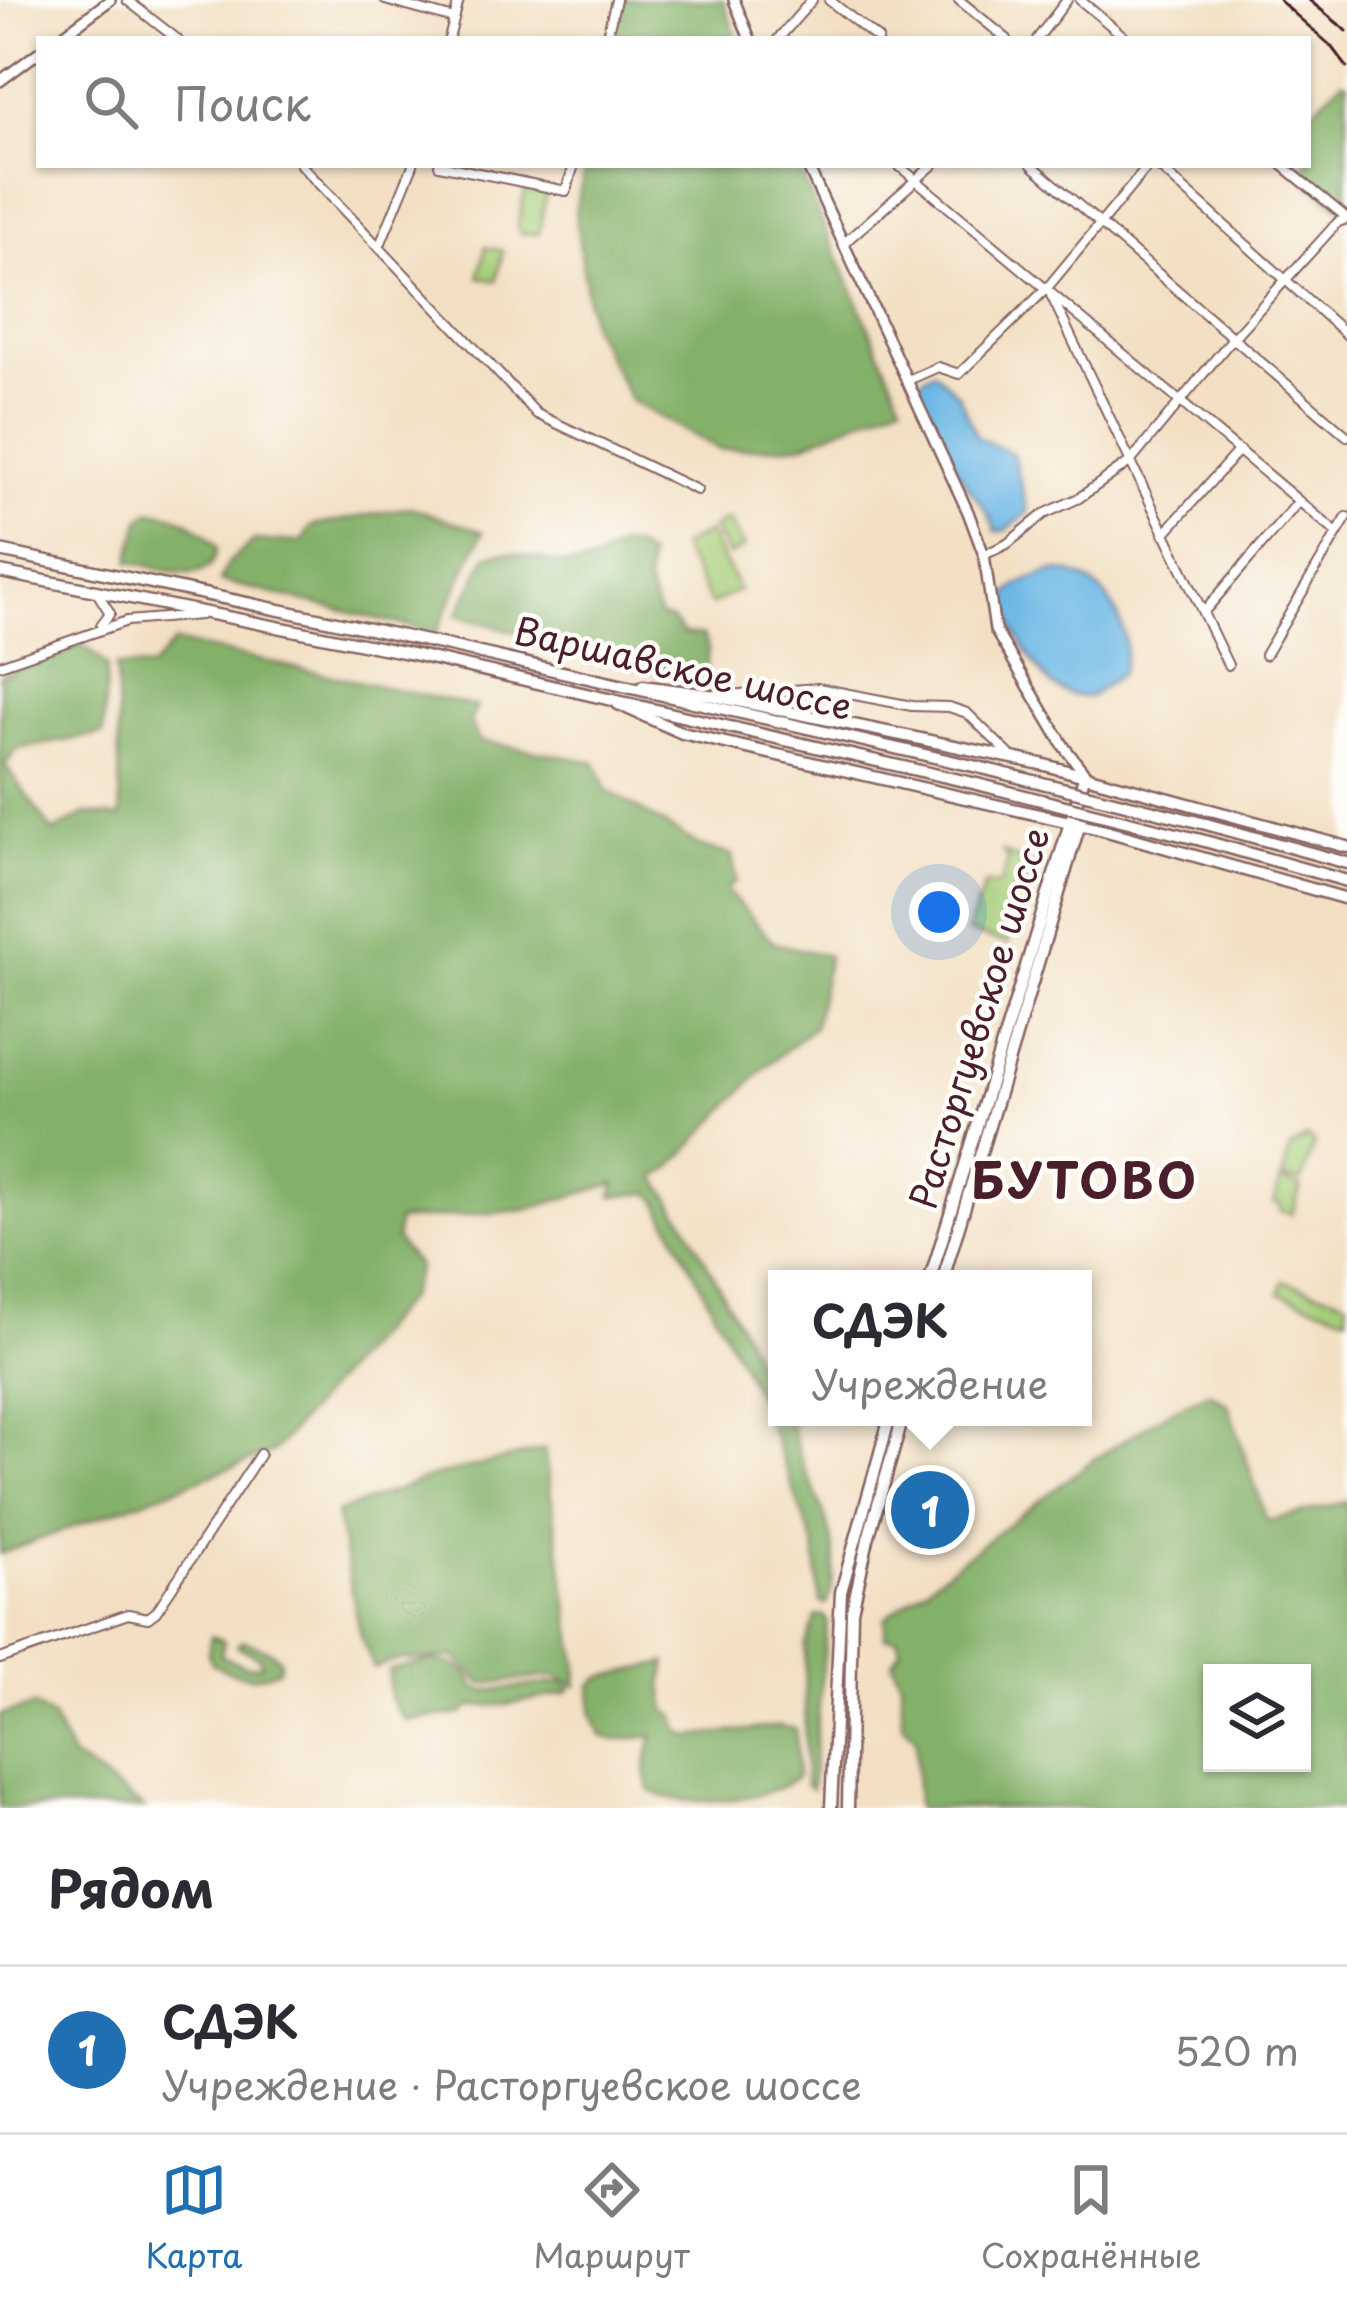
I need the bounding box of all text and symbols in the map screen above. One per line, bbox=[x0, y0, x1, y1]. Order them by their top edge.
search box bbox=[36, 36, 1311, 168]
text: Поиск bbox=[174, 68, 311, 136]
icon: search bbox=[78, 69, 144, 135]
street label: Варшавское шоссе bbox=[509, 602, 858, 732]
street label: Расторгуевское шоссе bbox=[894, 820, 1062, 1214]
your location bbox=[909, 882, 969, 942]
district label: БУТОВО bbox=[971, 1143, 1199, 1215]
popup bbox=[768, 1270, 1092, 1426]
text: СДЭК bbox=[812, 1285, 948, 1353]
text: Учреждение bbox=[812, 1353, 1048, 1412]
pin: 1 bbox=[891, 1465, 969, 1555]
map controls bbox=[1203, 1664, 1311, 1772]
button: layers bbox=[1203, 1664, 1311, 1772]
text: Рядом bbox=[48, 1848, 214, 1925]
text: СДЭК bbox=[162, 1986, 298, 2054]
text: 1 bbox=[78, 2020, 96, 2079]
text: 520 m bbox=[1174, 2020, 1299, 2079]
text: Учреждение · Расторгуевское шоссе bbox=[162, 2054, 862, 2113]
tab: Карта bbox=[146, 2157, 242, 2279]
tab: Маршрут bbox=[534, 2157, 690, 2279]
tab: Сохранённые bbox=[981, 2157, 1201, 2279]

